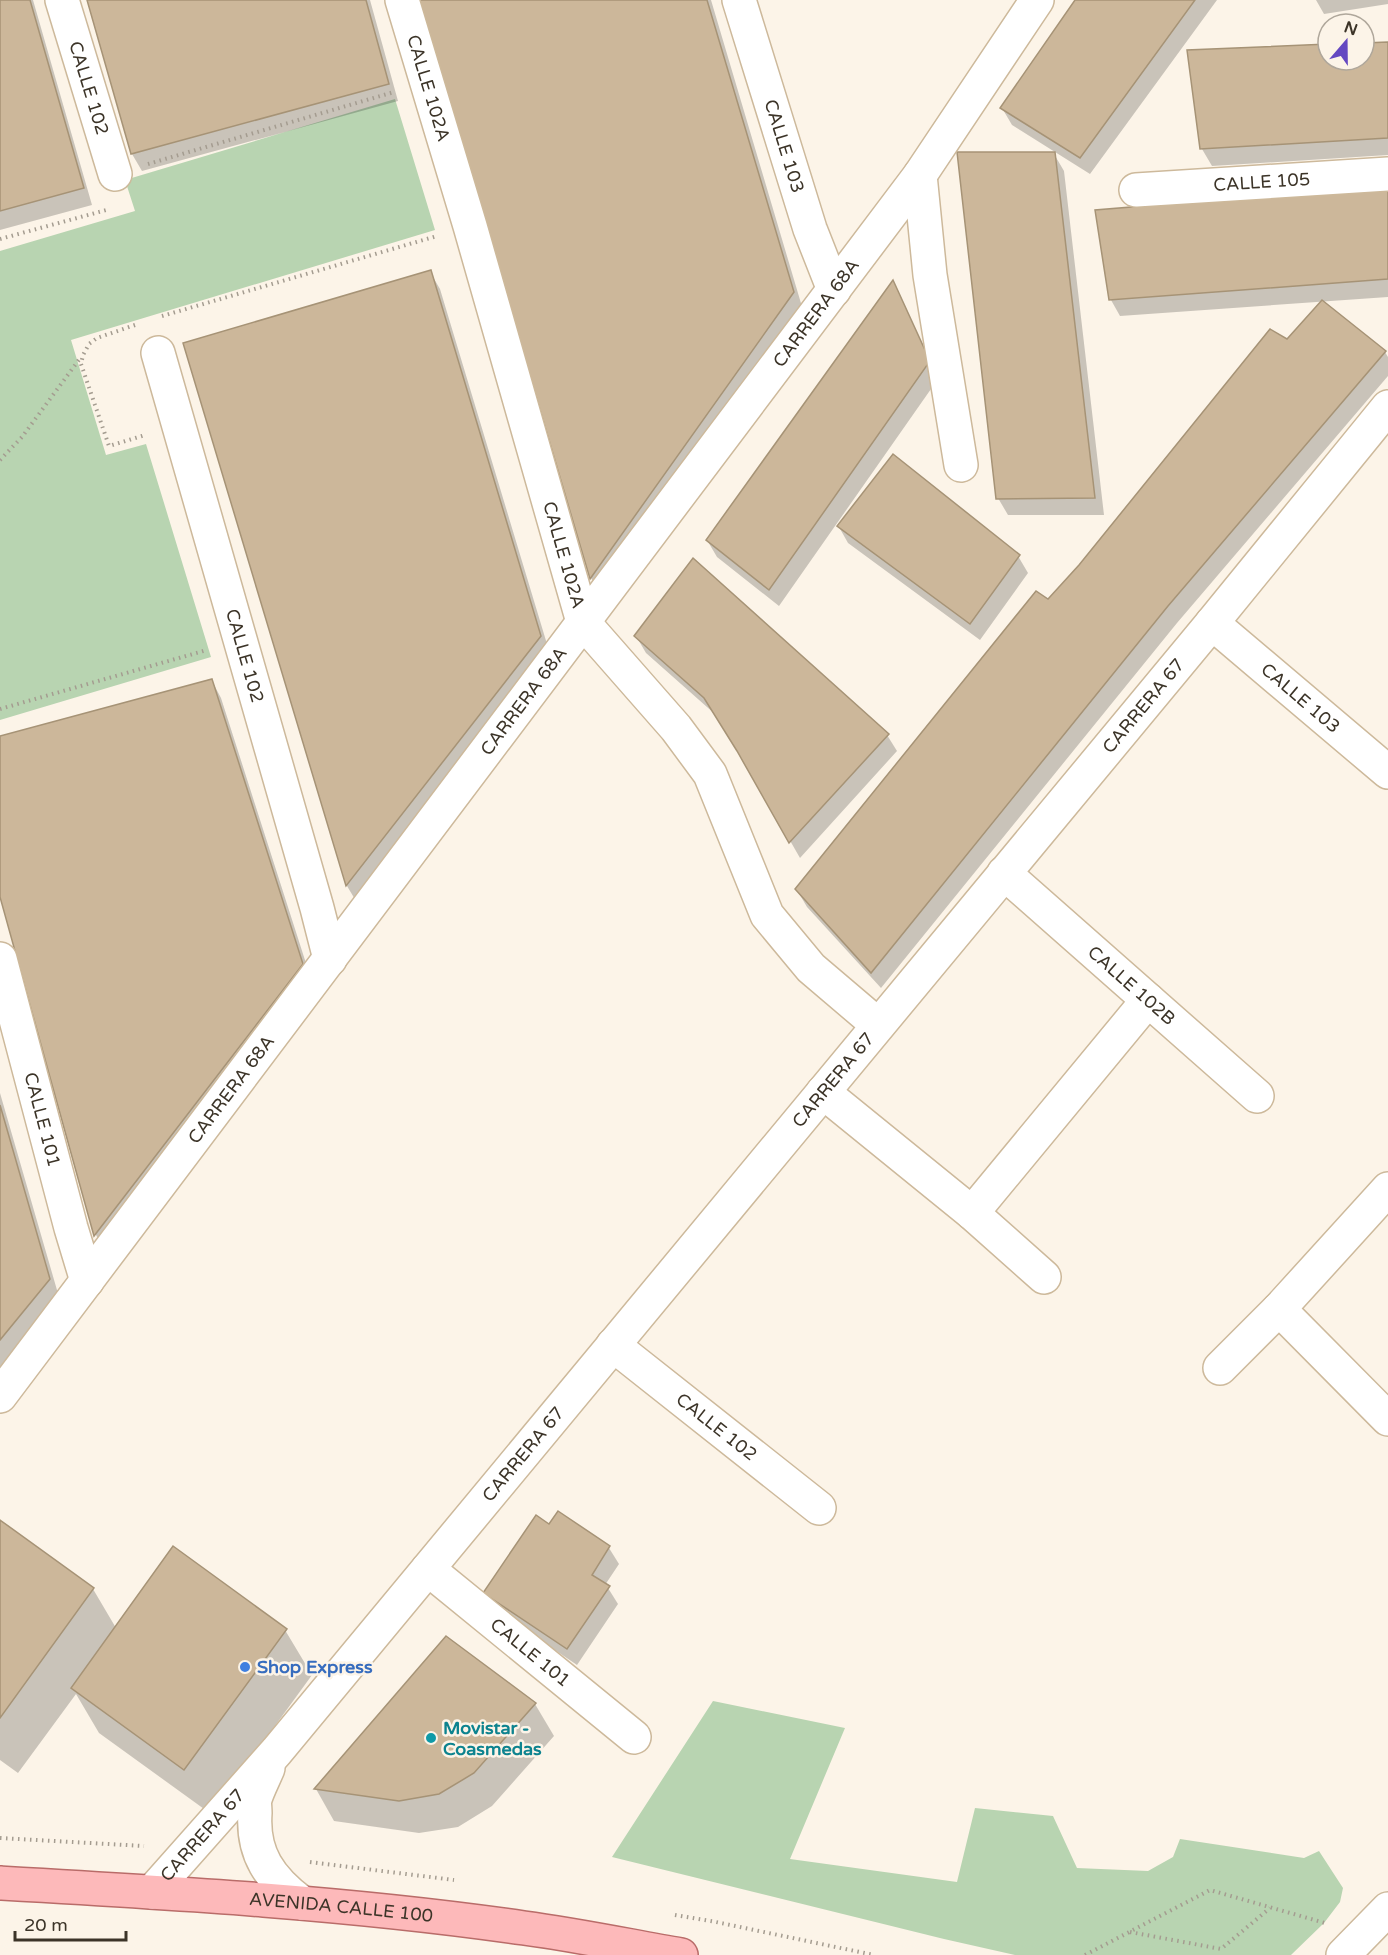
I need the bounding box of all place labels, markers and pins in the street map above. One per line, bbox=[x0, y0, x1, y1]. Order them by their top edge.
place label: Shop Express bbox=[257, 1656, 373, 1678]
marker: Shop Express bbox=[238, 1660, 252, 1674]
place label: Movistar - Coasmedas bbox=[443, 1717, 542, 1760]
marker: Movistar - Coasmedas bbox=[424, 1731, 438, 1745]

